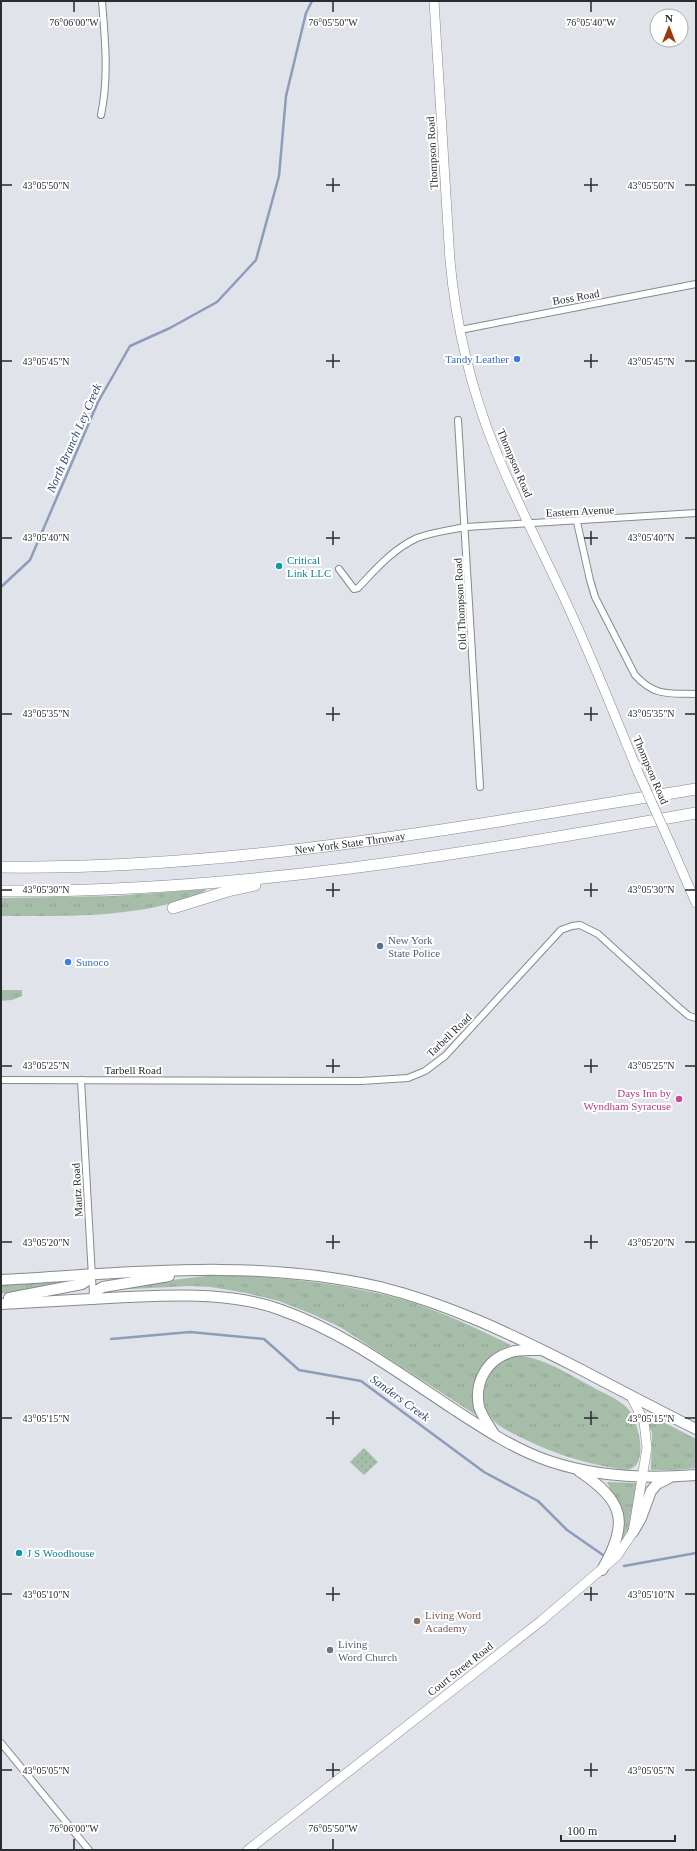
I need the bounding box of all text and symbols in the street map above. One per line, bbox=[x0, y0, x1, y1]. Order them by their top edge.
north arrow bbox=[649, 8, 689, 48]
text: N bbox=[665, 12, 673, 24]
text: 76°06'00"W bbox=[49, 17, 99, 28]
text: 76°05'50"W bbox=[308, 17, 358, 28]
text: 76°05'40"W bbox=[566, 17, 616, 28]
street label: Thompson Road bbox=[424, 116, 440, 190]
text: 43°05'50"N bbox=[22, 180, 70, 191]
text: 43°05'50"N bbox=[627, 180, 675, 191]
street label: Boss Road bbox=[552, 287, 601, 307]
place label: Tandy Leather bbox=[445, 353, 509, 365]
marker: Tandy Leather bbox=[512, 354, 522, 364]
text: 43°05'45"N bbox=[22, 356, 70, 367]
text: 43°05'45"N bbox=[627, 356, 675, 367]
water label: North Branch Ley Creek bbox=[43, 381, 105, 496]
street label: Thompson Road bbox=[495, 427, 535, 499]
street label: Eastern Avenue bbox=[545, 503, 615, 519]
text: 43°05'40"N bbox=[22, 532, 70, 543]
text: 43°05'40"N bbox=[627, 532, 675, 543]
place label: Critical Link LLC bbox=[287, 554, 331, 579]
street label: Old Thompson Road bbox=[452, 557, 468, 650]
marker: Critical Link LLC bbox=[274, 561, 284, 571]
text: 43°05'35"N bbox=[22, 708, 70, 719]
text: 43°05'35"N bbox=[627, 708, 675, 719]
street label: Thompson Road bbox=[631, 734, 671, 806]
street label: New York State Thruway bbox=[294, 829, 407, 856]
text: 43°05'30"N bbox=[22, 884, 70, 895]
text: 43°05'30"N bbox=[627, 884, 675, 895]
place label: New York State Police bbox=[388, 934, 440, 959]
marker: New York State Police bbox=[375, 941, 385, 951]
place label: Sunoco bbox=[76, 956, 110, 968]
marker: Sunoco bbox=[63, 957, 73, 967]
street label: Tarbell Road bbox=[424, 1011, 474, 1059]
text: 43°05'25"N bbox=[22, 1060, 70, 1071]
text: 43°05'25"N bbox=[627, 1060, 675, 1071]
street label: Tarbell Road bbox=[105, 1064, 162, 1076]
place label: Days Inn by Wyndham Syracuse bbox=[583, 1087, 671, 1112]
marker: Days Inn by Wyndham Syracuse bbox=[674, 1094, 684, 1104]
street label: Mautz Road bbox=[70, 1162, 84, 1217]
text: 43°05'20"N bbox=[22, 1237, 70, 1248]
text: 43°05'20"N bbox=[627, 1237, 675, 1248]
water label: Sanders Creek bbox=[368, 1372, 433, 1425]
text: 43°05'15"N bbox=[22, 1413, 70, 1424]
text: 43°05'15"N bbox=[627, 1413, 675, 1424]
place label: J S Woodhouse bbox=[27, 1547, 94, 1559]
marker: J S Woodhouse bbox=[14, 1548, 24, 1558]
text: 43°05'10"N bbox=[22, 1589, 70, 1600]
text: 43°05'10"N bbox=[627, 1589, 675, 1600]
place label: Living Word Academy bbox=[425, 1609, 482, 1634]
marker: Living Word Academy bbox=[412, 1616, 422, 1626]
place label: Living Word Church bbox=[338, 1638, 398, 1663]
street label: Court Street Road bbox=[425, 1640, 495, 1698]
marker: Living Word Church bbox=[325, 1645, 335, 1655]
text: 43°05'05"N bbox=[22, 1765, 70, 1776]
text: 43°05'05"N bbox=[627, 1765, 675, 1776]
scale bar bbox=[561, 1817, 675, 1843]
text: 76°06'00"W bbox=[49, 1823, 99, 1834]
text: 76°05'50"W bbox=[308, 1823, 358, 1834]
text: 100 m bbox=[567, 1824, 598, 1838]

